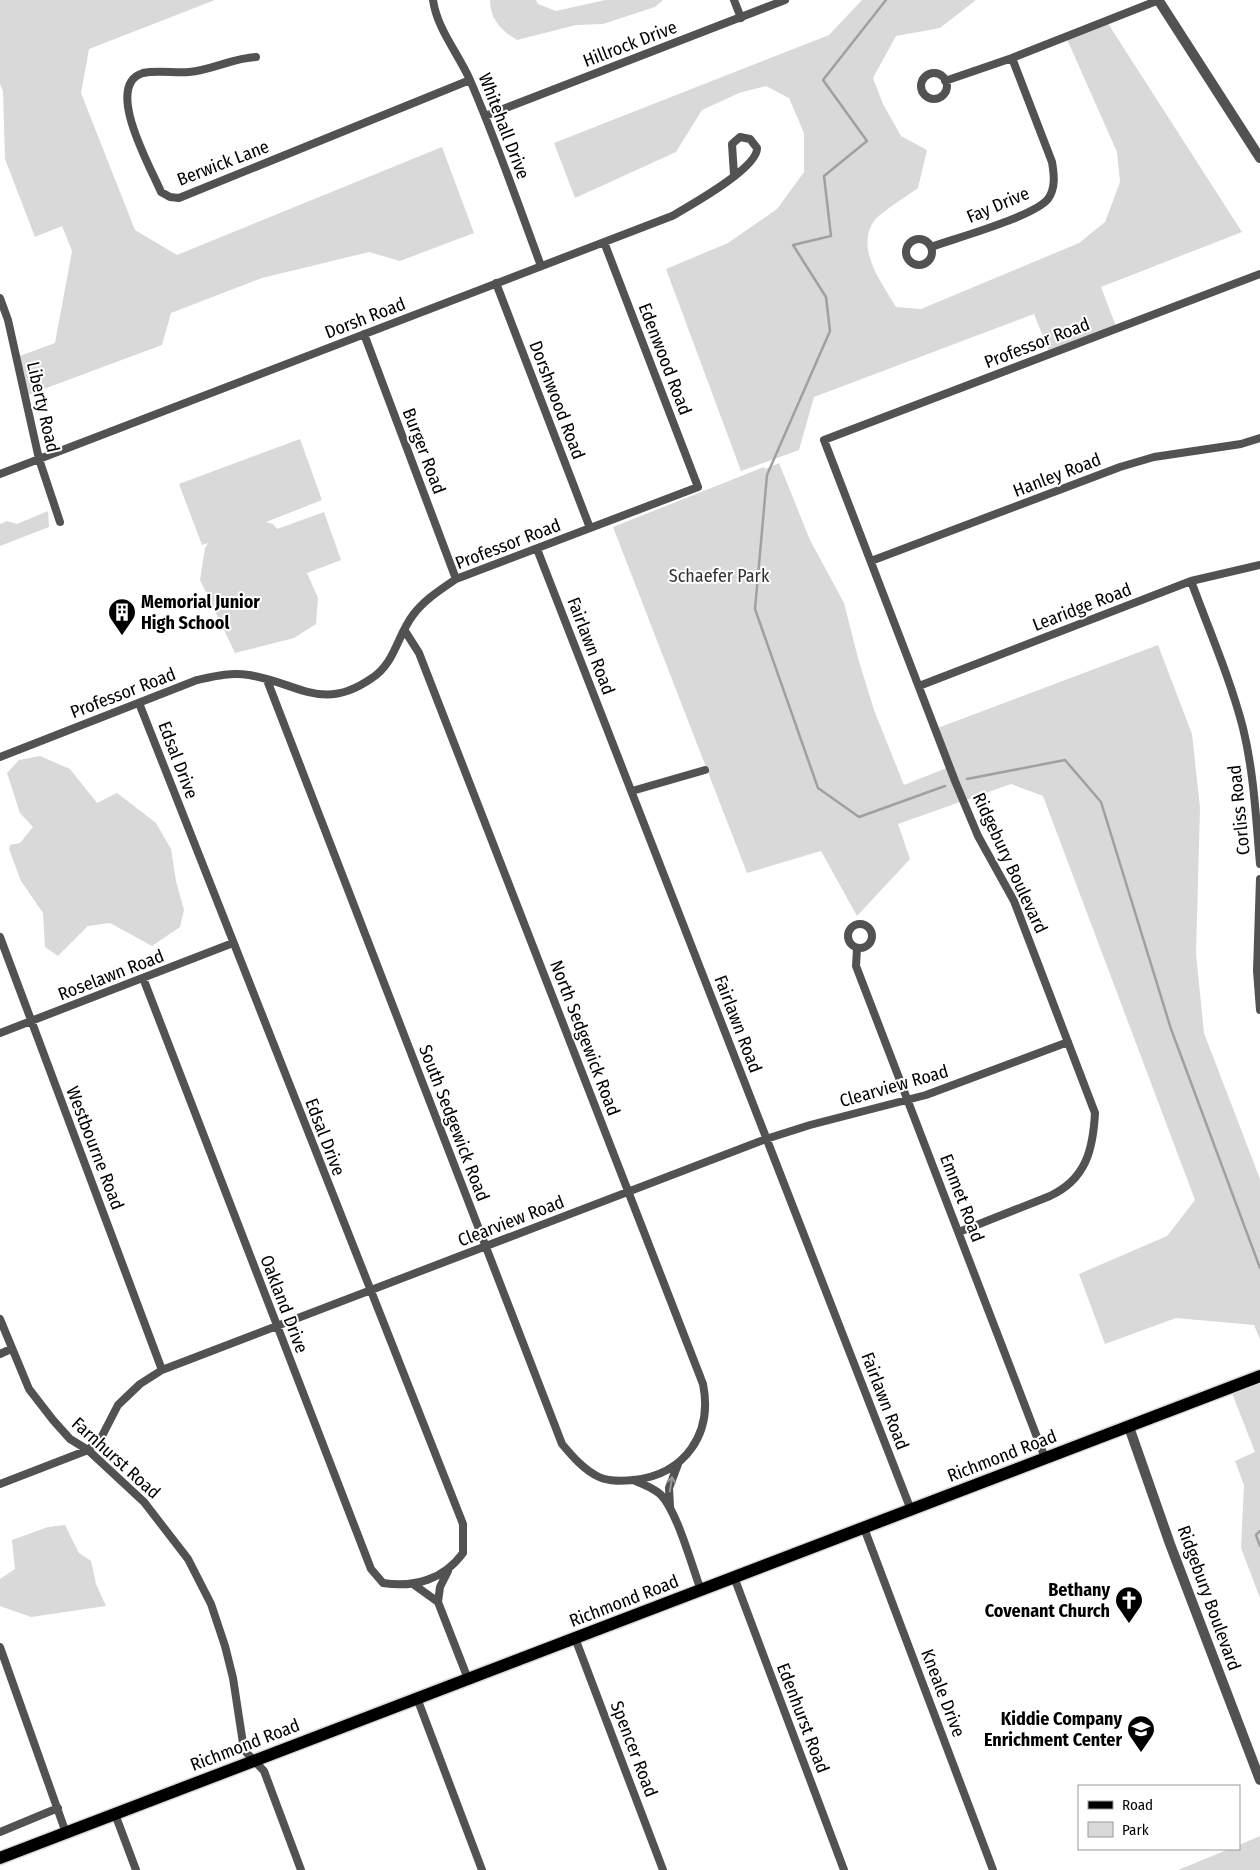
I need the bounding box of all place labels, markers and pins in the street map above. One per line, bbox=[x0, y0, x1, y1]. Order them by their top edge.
place label: Memorial Junior High School bbox=[141, 591, 260, 634]
building icon: Memorial Junior High School bbox=[107, 597, 137, 636]
place label: Bethany Covenant Church bbox=[985, 1579, 1110, 1622]
church icon: Bethany Covenant Church bbox=[1114, 1585, 1144, 1624]
place label: Kiddie Company Enrichment Center bbox=[984, 1708, 1122, 1751]
school or university icon: Kiddie Company Enrichment Center bbox=[1126, 1714, 1156, 1753]

